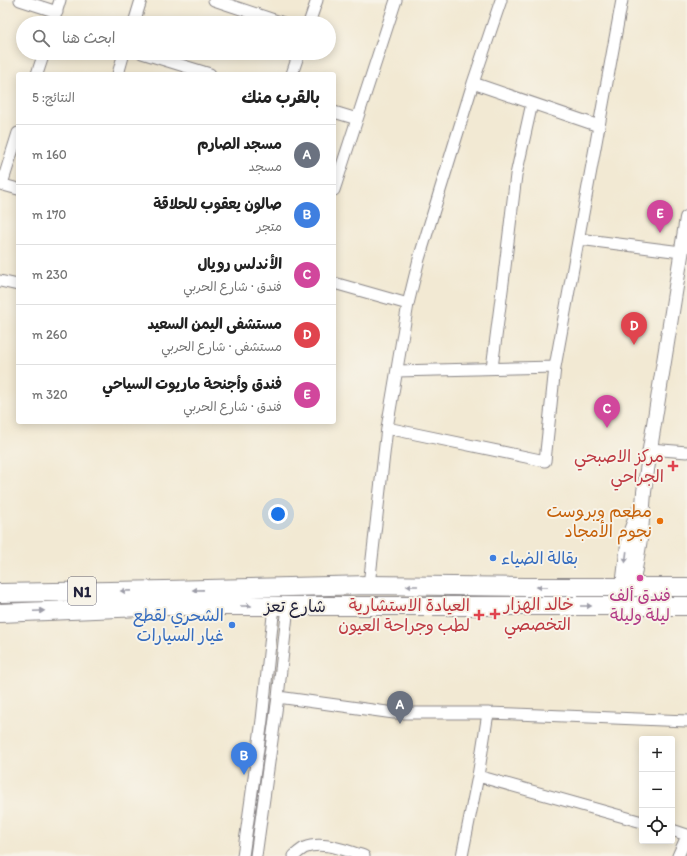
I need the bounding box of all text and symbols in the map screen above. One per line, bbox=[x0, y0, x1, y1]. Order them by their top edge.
search box bbox=[16, 16, 336, 60]
icon: search bbox=[30, 27, 52, 49]
text: ابحث هنا bbox=[62, 29, 116, 47]
text: بالقرب منك bbox=[242, 87, 320, 107]
text: النتائج: 5 bbox=[32, 90, 75, 105]
text: مسجد الصارم bbox=[197, 135, 282, 153]
text: 160 m bbox=[32, 147, 67, 162]
text: A bbox=[303, 147, 311, 162]
text: مسجد bbox=[249, 159, 282, 174]
text: صالون يعقوب للحلاقة bbox=[153, 195, 282, 213]
pin: E bbox=[647, 200, 673, 233]
text: 170 m bbox=[32, 207, 66, 222]
text: B bbox=[303, 207, 311, 222]
text: متجر bbox=[257, 219, 282, 234]
text: الأندلس رويال bbox=[197, 255, 282, 273]
text: 230 m bbox=[32, 267, 68, 282]
text: C bbox=[303, 267, 311, 282]
text: فندق · شارع الحربي bbox=[183, 279, 282, 294]
pin: D bbox=[621, 312, 647, 345]
text: مستشفى اليمن السعيد bbox=[147, 315, 282, 333]
text: 260 m bbox=[32, 327, 68, 342]
text: D bbox=[303, 327, 311, 342]
text: مستشفى · شارع الحربي bbox=[161, 339, 282, 354]
text: فندق وأجنحة ماريوت السياحي bbox=[102, 375, 282, 393]
text: 320 m bbox=[32, 387, 68, 402]
text: E bbox=[303, 387, 311, 402]
pin: C bbox=[594, 395, 620, 428]
text: فندق · شارع الحربي bbox=[183, 399, 282, 414]
place label: مركز الاصبحي الجراحي bbox=[574, 446, 664, 491]
marker: مركز الاصبحي الجراحي bbox=[667, 460, 679, 472]
place label: مطعم وبروست نجوم الأمجاد bbox=[547, 501, 652, 545]
your location bbox=[268, 504, 288, 524]
marker: مطعم وبروست نجوم الأمجاد bbox=[655, 516, 665, 526]
place label: بقالة الضياء bbox=[501, 548, 578, 568]
one-way arrow bbox=[623, 551, 629, 563]
marker: بقالة الضياء bbox=[488, 553, 498, 563]
marker: فندق ألف ليلة وليلة bbox=[635, 573, 645, 583]
road number: N1 bbox=[68, 577, 96, 605]
one-way arrow bbox=[405, 583, 418, 589]
one-way arrow bbox=[535, 584, 548, 590]
place label: فندق ألف ليلة وليلة bbox=[609, 585, 671, 625]
one-way arrow bbox=[192, 586, 204, 593]
one-way arrow bbox=[119, 588, 132, 594]
place label: خالد الهزار التخصصي bbox=[502, 594, 574, 639]
place label: العيادة الاستشارية لطب وجراحة العيون bbox=[338, 595, 470, 636]
street label: شارع تعز bbox=[262, 596, 326, 618]
one-way arrow bbox=[240, 603, 253, 609]
one-way arrow bbox=[580, 603, 593, 609]
place label: الشحري لقطع غيار السيارات bbox=[133, 605, 224, 645]
one-way arrow bbox=[33, 608, 45, 615]
marker: خالد الهزار التخصصي bbox=[489, 608, 501, 620]
marker: العيادة الاستشارية لطب وجراحة العيون bbox=[473, 609, 485, 621]
marker: الشحري لقطع غيار السيارات bbox=[227, 620, 237, 630]
pin: A bbox=[387, 691, 413, 724]
map controls bbox=[639, 736, 675, 844]
button: + bbox=[639, 736, 675, 772]
pin: B bbox=[231, 742, 257, 775]
button: − bbox=[639, 772, 675, 808]
button: locate bbox=[639, 808, 675, 844]

